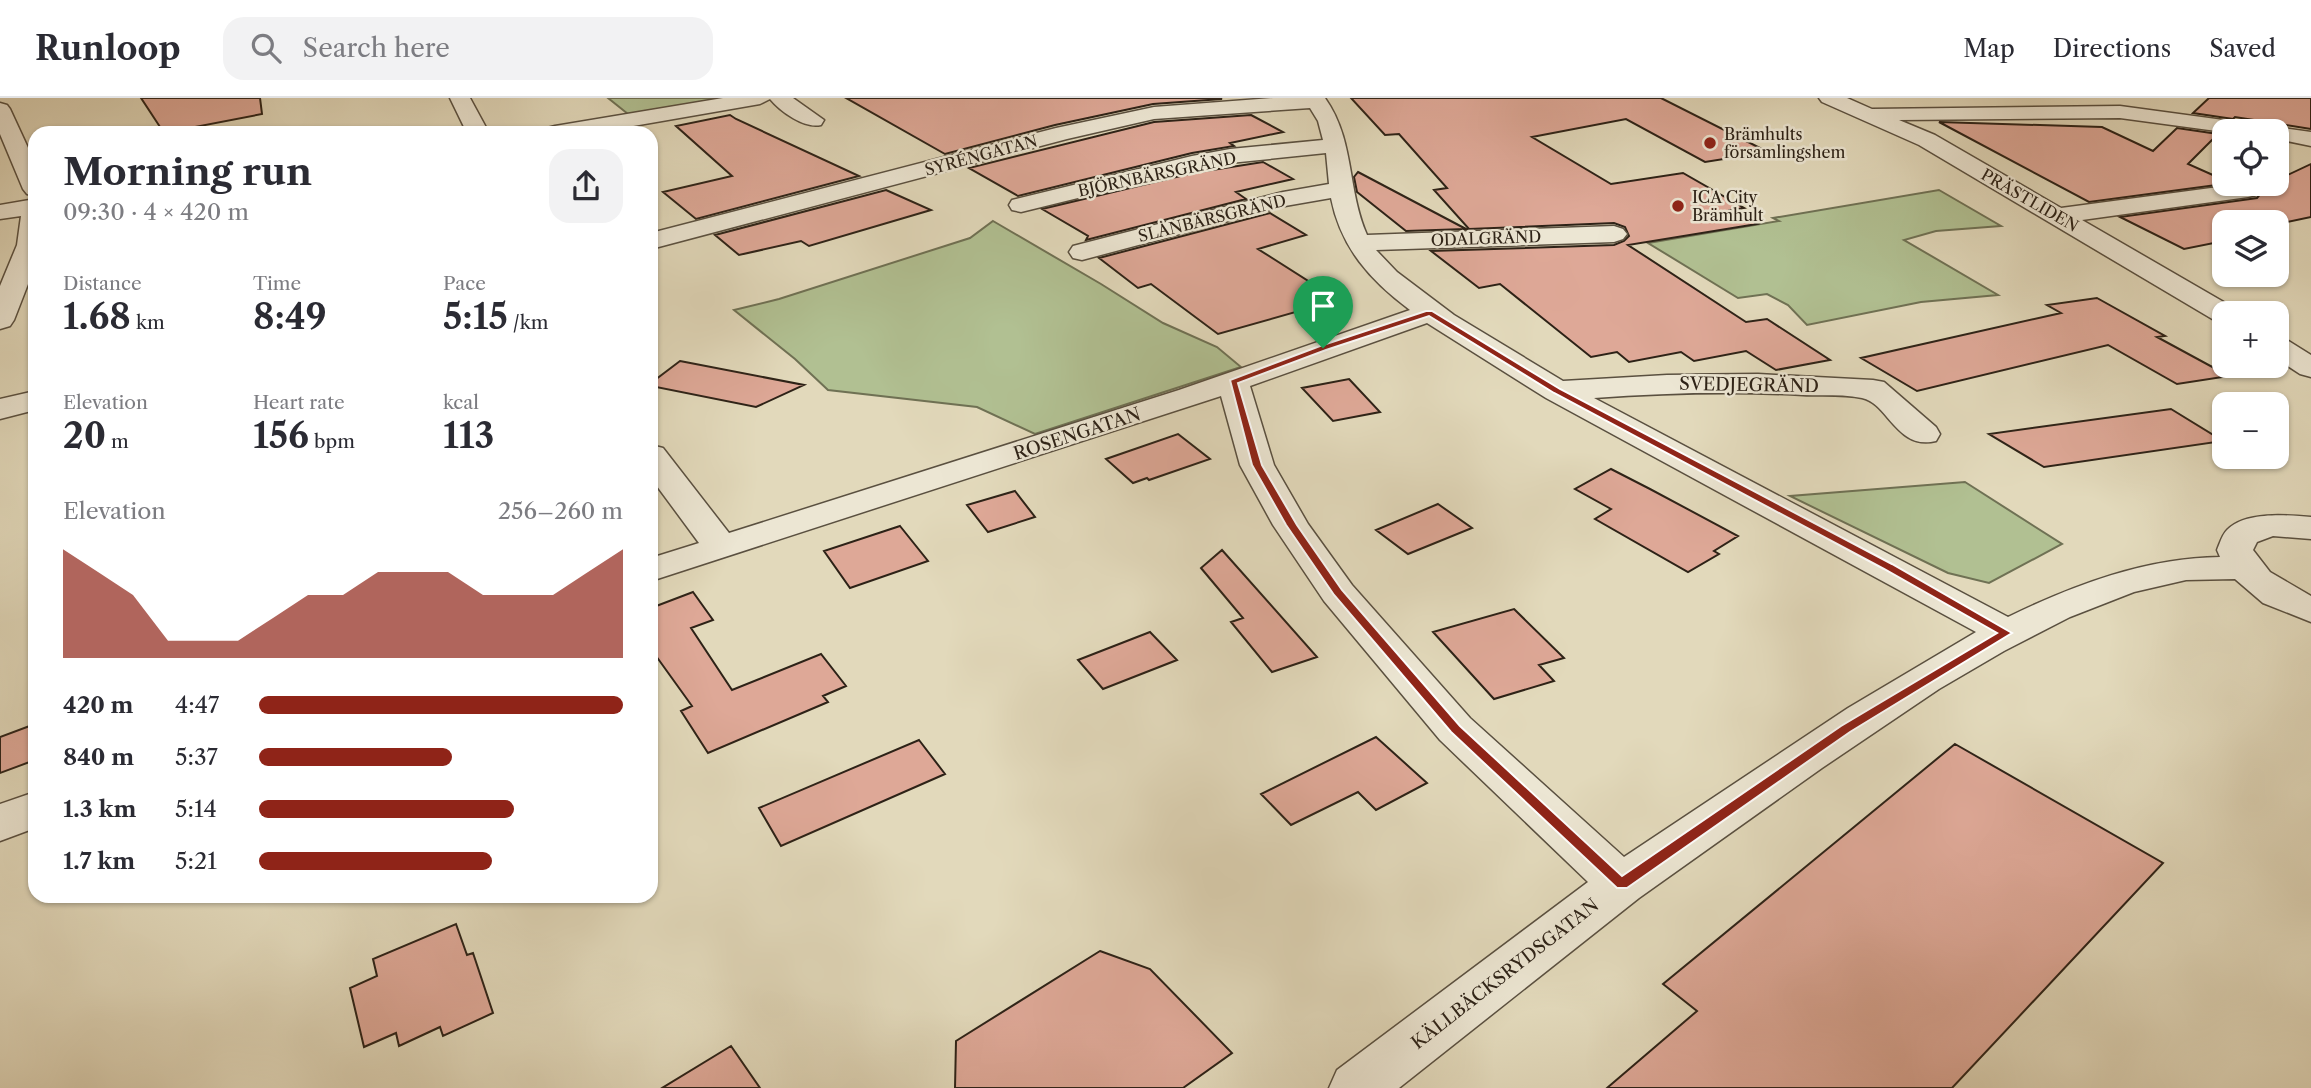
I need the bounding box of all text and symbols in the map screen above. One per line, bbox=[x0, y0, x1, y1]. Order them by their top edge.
search box bbox=[223, 17, 713, 80]
text: Runloop bbox=[35, 28, 181, 69]
icon: search bbox=[247, 29, 285, 67]
text: Search here bbox=[303, 32, 450, 64]
text: Map bbox=[1963, 34, 2015, 63]
text: Directions bbox=[2053, 34, 2171, 63]
text: Saved bbox=[2209, 34, 2276, 63]
map controls bbox=[2212, 119, 2289, 469]
button: locate bbox=[2212, 119, 2289, 196]
place label: Brämhults församlingshem bbox=[1724, 124, 1845, 162]
street label: SYRÉNGATAN bbox=[922, 130, 1040, 180]
marker: Brämhults församlingshem bbox=[1702, 135, 1718, 151]
street label: BJÖRNBÄRSGRÄND bbox=[1076, 147, 1238, 201]
text: Morning run bbox=[63, 148, 312, 195]
button: share bbox=[549, 149, 623, 223]
street label: PRÄSTLIDEN bbox=[1978, 164, 2082, 236]
place label: ICA City Brämhult bbox=[1692, 187, 1764, 225]
street label: SLÅNBÄRSGRÄND bbox=[1136, 190, 1288, 246]
text: 09:30 · 4 × 420 m bbox=[63, 198, 249, 226]
marker: ICA City Brämhult bbox=[1670, 198, 1686, 214]
button: layers bbox=[2212, 210, 2289, 287]
street label: ODALGRÄND bbox=[1430, 226, 1542, 250]
text: Distance bbox=[63, 272, 142, 295]
text: Time bbox=[253, 272, 301, 295]
text: Pace bbox=[443, 272, 486, 295]
pin bbox=[1293, 276, 1353, 348]
icon: arrive bbox=[1304, 287, 1342, 325]
text: 1.68 bbox=[63, 295, 131, 338]
text: 8:49 bbox=[253, 295, 327, 338]
text: 5:15 bbox=[443, 295, 508, 338]
button: + bbox=[2212, 301, 2289, 378]
text: km bbox=[131, 311, 165, 334]
text: /km bbox=[508, 311, 548, 334]
street label: SVEDJEGRÄND bbox=[1679, 372, 1819, 397]
text: Elevation bbox=[63, 391, 148, 414]
text: Heart rate bbox=[253, 391, 345, 414]
text: kcal bbox=[443, 391, 479, 414]
button: − bbox=[2212, 392, 2289, 469]
street label: ROSENGATAN bbox=[1011, 403, 1143, 465]
text: 20 bbox=[63, 414, 106, 457]
text: 156 bbox=[253, 414, 309, 457]
text: 113 bbox=[443, 414, 494, 457]
text: m bbox=[106, 430, 129, 453]
text: bpm bbox=[309, 430, 355, 453]
text: Elevation bbox=[63, 497, 166, 525]
text: 256–260 m bbox=[498, 497, 623, 525]
text: 420 m bbox=[63, 691, 134, 719]
text: 4:47 bbox=[175, 691, 219, 719]
text: 840 m bbox=[63, 743, 134, 771]
text: 5:37 bbox=[175, 743, 218, 771]
text: 1.3 km bbox=[63, 795, 137, 823]
text: 5:14 bbox=[175, 795, 217, 823]
text: 1.7 km bbox=[63, 847, 135, 875]
text: 5:21 bbox=[175, 847, 217, 875]
street label: KÄLLBÄCKSRYDSGATAN bbox=[1406, 893, 1603, 1054]

